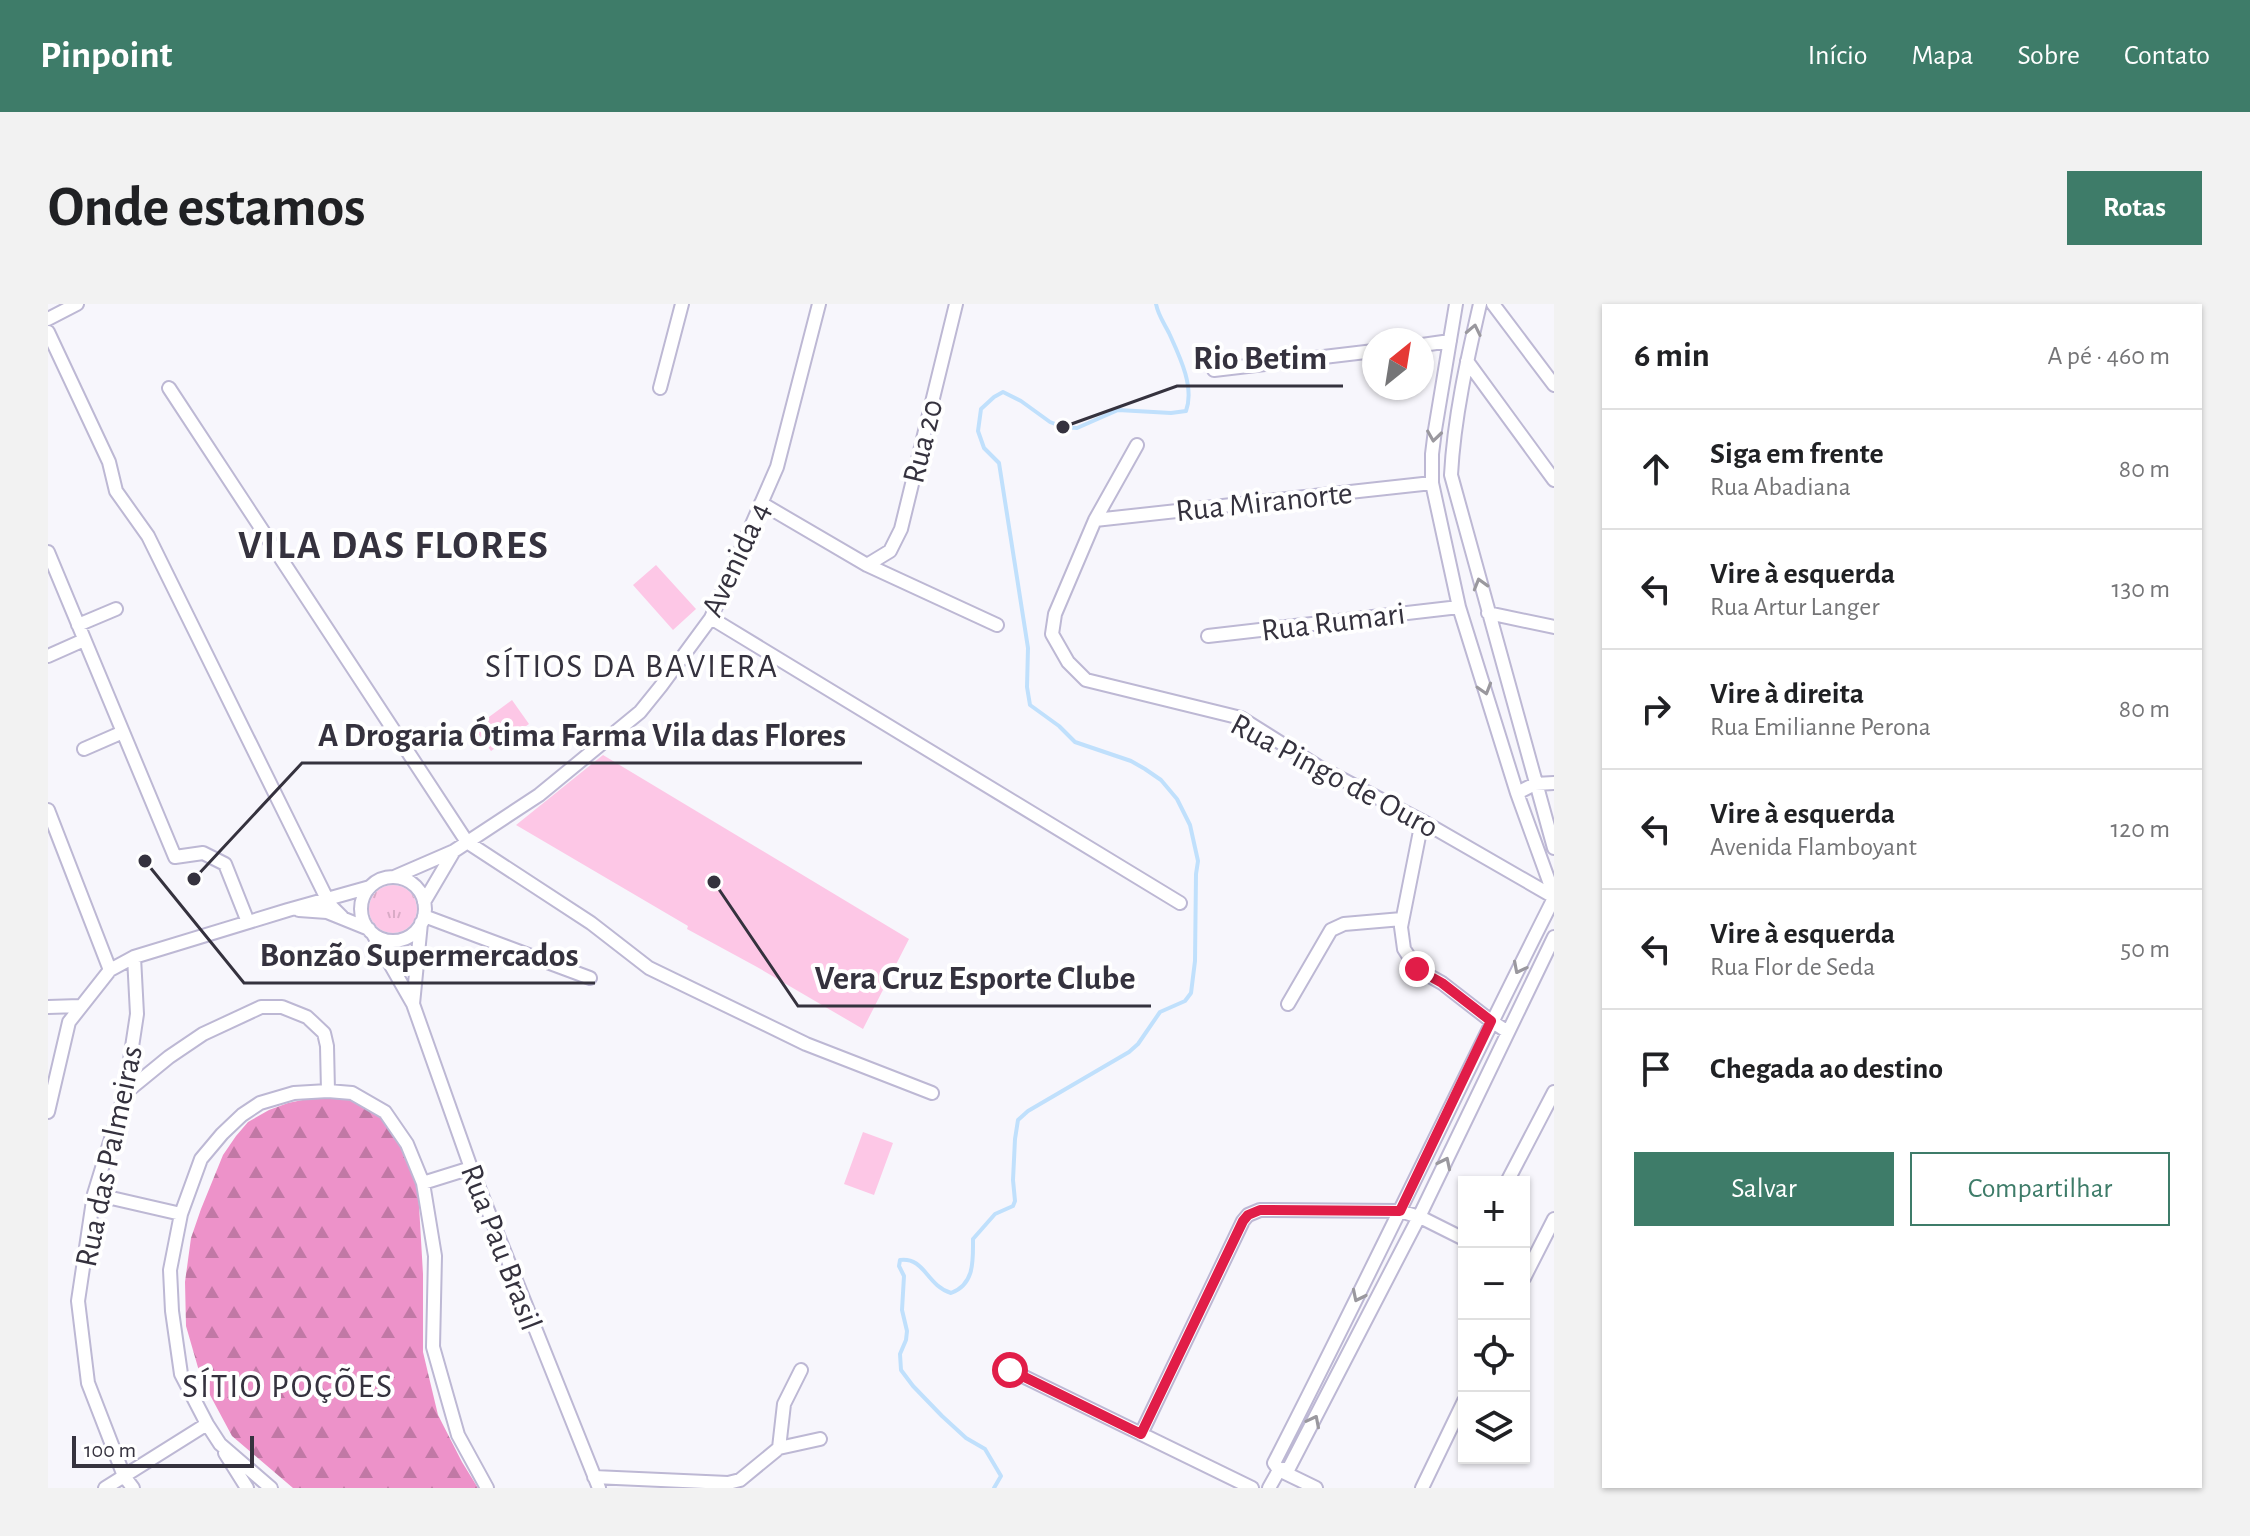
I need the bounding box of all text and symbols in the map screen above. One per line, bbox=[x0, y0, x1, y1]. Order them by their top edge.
text: Pinpoint bbox=[40, 37, 172, 75]
text: Início bbox=[1808, 42, 1868, 70]
text: Mapa bbox=[1912, 42, 1973, 70]
text: Sobre bbox=[2017, 42, 2080, 70]
text: Contato bbox=[2124, 42, 2210, 70]
button: Rotas bbox=[2067, 171, 2202, 245]
text: Onde estamos bbox=[48, 180, 366, 236]
one-way arrow bbox=[1465, 324, 1482, 337]
callout: Rio Betim bbox=[1177, 328, 1343, 386]
north arrow bbox=[1362, 328, 1434, 400]
text: 6 min bbox=[1634, 339, 1710, 373]
text: Rio Betim bbox=[1193, 342, 1327, 376]
text: A pé · 460 m bbox=[2047, 343, 2170, 369]
street label: Rua 20 bbox=[897, 396, 949, 486]
one-way arrow bbox=[1426, 429, 1443, 443]
text: Siga em frente bbox=[1710, 439, 1884, 469]
icon: ahead bbox=[1634, 447, 1678, 491]
text: 80 m bbox=[2119, 456, 2170, 482]
text: Rua Abadiana bbox=[1710, 474, 1851, 500]
street label: Rua Miranorte bbox=[1174, 477, 1354, 527]
street label: Avenida 4 bbox=[696, 497, 776, 621]
district label: VILA DAS FLORES bbox=[238, 526, 550, 566]
text: Vire à esquerda bbox=[1710, 559, 1895, 589]
icon: left bbox=[1634, 567, 1678, 611]
text: 130 m bbox=[2112, 576, 2170, 602]
one-way arrow bbox=[1473, 578, 1490, 592]
text: Rua Artur Langer bbox=[1710, 594, 1880, 620]
street label: Rua Rumari bbox=[1259, 597, 1407, 647]
district label: SÍTIOS DA BAVIERA bbox=[485, 647, 779, 684]
text: Vire à direita bbox=[1710, 679, 1864, 709]
one-way arrow bbox=[1476, 682, 1492, 696]
icon: right bbox=[1634, 687, 1678, 731]
text: 80 m bbox=[2119, 696, 2170, 722]
callout: A Drogaria Ótima Farma Vila das Flores bbox=[302, 705, 862, 763]
street label: Rua Pingo de Ouro bbox=[1226, 708, 1444, 844]
text: Rua Emilianne Perona bbox=[1710, 714, 1931, 740]
text: A Drogaria Ótima Farma Vila das Flores bbox=[318, 716, 846, 753]
text: Vire à esquerda bbox=[1710, 799, 1895, 829]
icon: left bbox=[1634, 807, 1678, 851]
text: 120 m bbox=[2110, 816, 2170, 842]
text: Avenida Flamboyant bbox=[1710, 834, 1917, 860]
text: Vire à esquerda bbox=[1710, 919, 1895, 949]
callout: Bonzão Supermercados bbox=[244, 925, 595, 983]
icon: left bbox=[1634, 927, 1678, 971]
text: 50 m bbox=[2120, 936, 2170, 962]
text: Bonzão Supermercados bbox=[259, 939, 579, 973]
callout: Vera Cruz Esporte Clube bbox=[798, 948, 1151, 1006]
route end bbox=[1399, 951, 1435, 987]
text: Rua Flor de Seda bbox=[1710, 954, 1875, 980]
one-way arrow bbox=[1513, 959, 1528, 974]
text: Vera Cruz Esporte Clube bbox=[815, 962, 1135, 996]
street label: Rua das Palmeiras bbox=[70, 1043, 148, 1270]
icon: arrive bbox=[1634, 1047, 1678, 1091]
text: Chegada ao destino bbox=[1710, 1054, 1943, 1084]
button: Salvar bbox=[1634, 1152, 1894, 1226]
button: Compartilhar bbox=[1910, 1152, 2170, 1226]
one-way arrow bbox=[1435, 1156, 1451, 1171]
street label: Rua Pau Brasil bbox=[455, 1160, 547, 1335]
map controls bbox=[1458, 1176, 1530, 1464]
button: + bbox=[1458, 1176, 1530, 1248]
button: − bbox=[1458, 1248, 1530, 1320]
one-way arrow bbox=[1353, 1288, 1368, 1303]
button: locate bbox=[1458, 1320, 1530, 1392]
route start bbox=[992, 1352, 1028, 1388]
district label: SÍTIO POÇÕES bbox=[182, 1367, 394, 1404]
button: layers bbox=[1458, 1392, 1530, 1464]
one-way arrow bbox=[1305, 1414, 1320, 1429]
scale bar bbox=[72, 1432, 254, 1468]
text: 100 m bbox=[84, 1439, 136, 1461]

